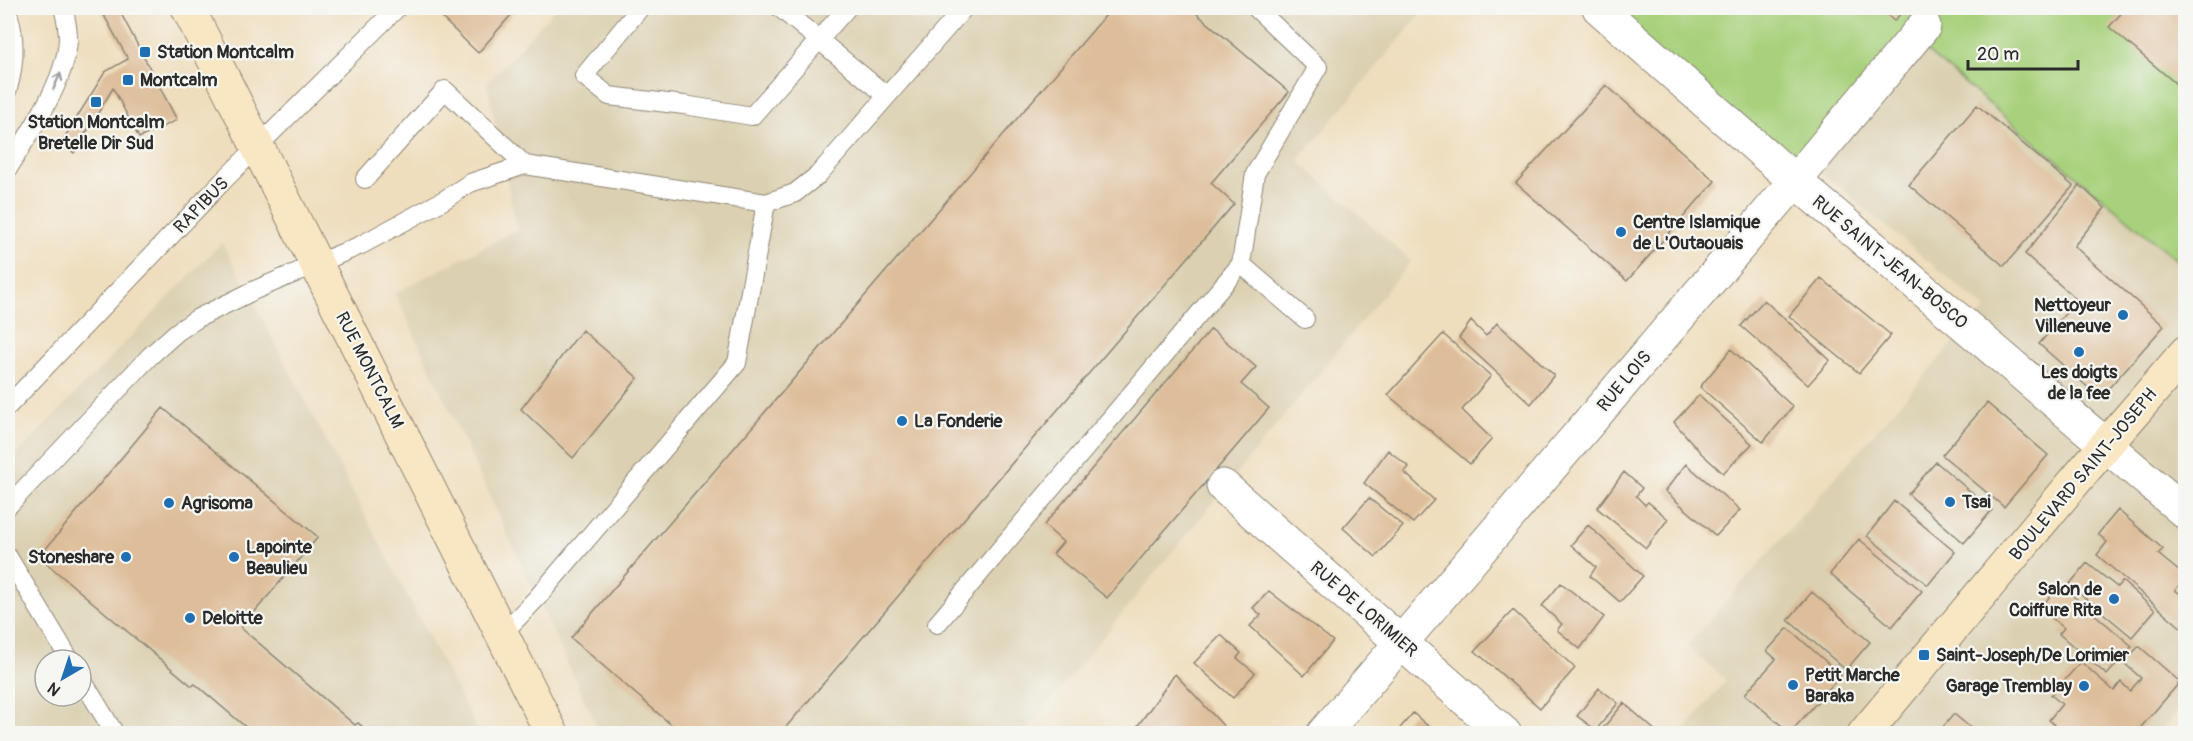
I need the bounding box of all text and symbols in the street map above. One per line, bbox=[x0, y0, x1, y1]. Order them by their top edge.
scale bar bbox=[1968, 33, 2078, 71]
place label: Station Montcalm bbox=[157, 41, 294, 64]
text: 20 m bbox=[1977, 43, 2019, 66]
marker: Station Montcalm bbox=[138, 45, 152, 59]
place label: Montcalm bbox=[140, 69, 218, 92]
one-way arrow bbox=[52, 72, 63, 90]
marker: Montcalm bbox=[121, 73, 135, 87]
marker: Station Montcalm Bretelle Dir Sud bbox=[89, 95, 103, 109]
place label: Station Montcalm Bretelle Dir Sud bbox=[27, 111, 165, 155]
street label: RAPIBUS bbox=[169, 172, 234, 238]
street label: RUE SAINT-JEAN-BOSCO bbox=[1807, 191, 1972, 334]
place label: Centre Islamique de L'Outaouais bbox=[1633, 211, 1761, 255]
marker: Centre Islamique de L'Outaouais bbox=[1614, 225, 1628, 239]
place label: Nettoyeur Villeneuve bbox=[2034, 294, 2112, 338]
street label: RUE MONTCALM bbox=[330, 308, 409, 433]
marker: Nettoyeur Villeneuve bbox=[2116, 308, 2130, 322]
marker: Les doigts de la fee bbox=[2072, 345, 2086, 359]
street label: RUE LOIS bbox=[1592, 346, 1657, 417]
place label: Les doigts de la fee bbox=[2041, 361, 2118, 405]
street label: BOULEVARD SAINT-JOSEPH bbox=[2004, 383, 2162, 565]
place label: La Fonderie bbox=[914, 410, 1004, 433]
marker: La Fonderie bbox=[895, 414, 909, 428]
place label: Tsai bbox=[1961, 491, 1991, 514]
place label: Agrisoma bbox=[181, 492, 254, 515]
marker: Tsai bbox=[1943, 495, 1957, 509]
marker: Agrisoma bbox=[162, 496, 176, 510]
place label: Lapointe Beaulieu bbox=[246, 536, 313, 580]
place label: Stoneshare bbox=[28, 546, 115, 569]
marker: Stoneshare bbox=[119, 550, 133, 564]
marker: Lapointe Beaulieu bbox=[227, 550, 241, 564]
street label: RUE DE LORIMIER bbox=[1305, 556, 1422, 662]
place label: Salon de Coiffure Rita bbox=[2009, 578, 2103, 622]
marker: Salon de Coiffure Rita bbox=[2107, 592, 2121, 606]
place label: Deloitte bbox=[202, 607, 264, 630]
marker: Deloitte bbox=[183, 611, 197, 625]
place label: Saint-Joseph/De Lorimier bbox=[1936, 644, 2130, 667]
north arrow bbox=[33, 648, 93, 708]
marker: Saint-Joseph/De Lorimier bbox=[1917, 648, 1931, 662]
place label: Petit Marche Baraka bbox=[1805, 664, 1901, 708]
place label: Garage Tremblay bbox=[1946, 675, 2072, 698]
text: N bbox=[44, 678, 65, 700]
marker: Petit Marche Baraka bbox=[1786, 678, 1800, 692]
marker: Garage Tremblay bbox=[2077, 679, 2091, 693]

